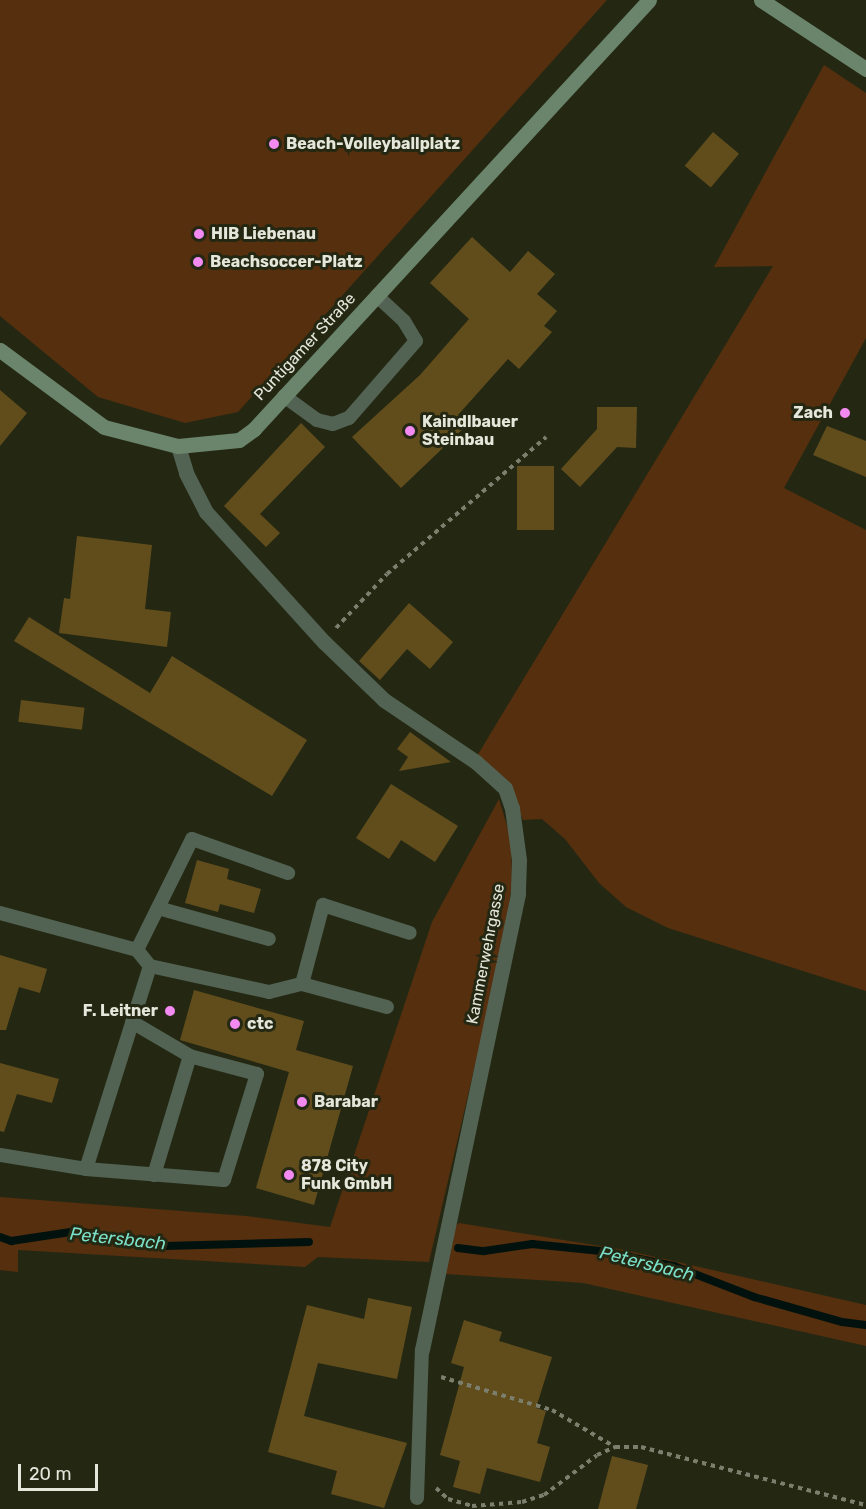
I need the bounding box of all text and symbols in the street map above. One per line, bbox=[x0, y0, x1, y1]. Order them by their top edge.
place label: Beach-Volleyballplatz bbox=[286, 134, 460, 154]
marker: Beach-Volleyballplatz bbox=[267, 137, 281, 151]
place label: HIB Liebenau bbox=[211, 224, 316, 244]
marker: HIB Liebenau bbox=[192, 227, 206, 241]
place label: Beachsoccer-Platz bbox=[210, 252, 363, 272]
marker: Beachsoccer-Platz bbox=[191, 255, 205, 269]
street label: Puntigamer Straße bbox=[250, 289, 360, 405]
place label: Zach bbox=[793, 403, 833, 423]
marker: Zach bbox=[838, 406, 852, 420]
place label: Kaindlbauer Steinbau bbox=[422, 412, 518, 450]
marker: Kaindlbauer Steinbau bbox=[403, 424, 417, 438]
street label: Kammerwehrgasse bbox=[463, 882, 509, 1026]
place label: F. Leitner bbox=[83, 1001, 158, 1021]
marker: F. Leitner bbox=[163, 1004, 177, 1018]
place label: ctc bbox=[247, 1014, 273, 1034]
marker: ctc bbox=[228, 1017, 242, 1031]
place label: Barabar bbox=[314, 1092, 378, 1112]
marker: Barabar bbox=[295, 1095, 309, 1109]
place label: 878 City Funk GmbH bbox=[301, 1156, 392, 1194]
marker: 878 City Funk GmbH bbox=[282, 1168, 296, 1182]
water label: Petersbach bbox=[69, 1223, 167, 1255]
water label: Petersbach bbox=[597, 1242, 697, 1286]
scale bar bbox=[21, 1452, 100, 1490]
text: 20 m bbox=[29, 1463, 71, 1485]

